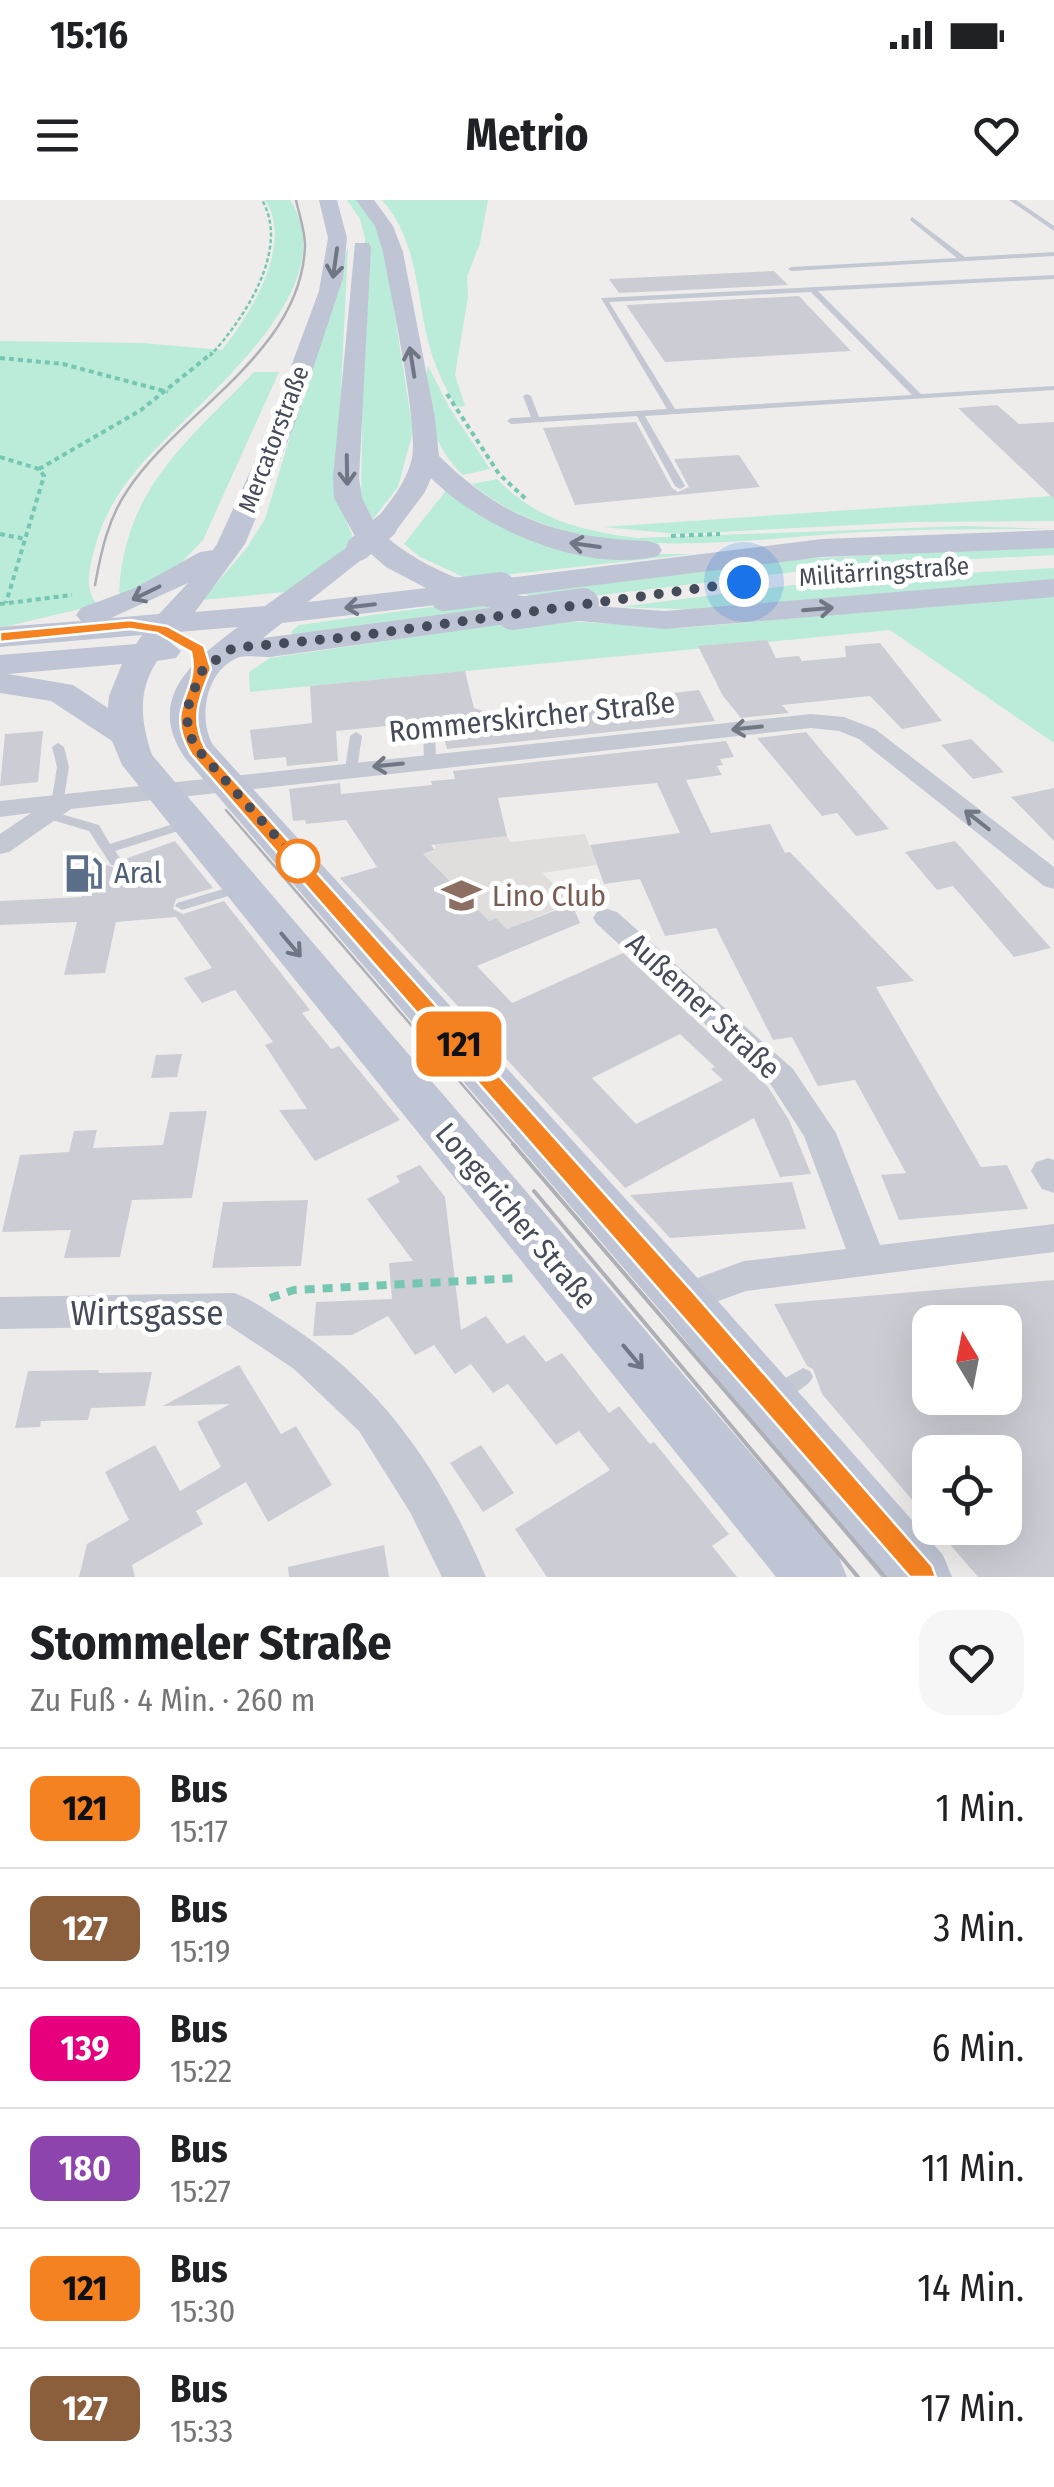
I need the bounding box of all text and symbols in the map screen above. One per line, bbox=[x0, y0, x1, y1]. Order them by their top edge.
text: 15:16 bbox=[50, 12, 128, 58]
icon: menu bbox=[30, 108, 85, 163]
text: Metrio bbox=[465, 108, 589, 162]
icon: heart bbox=[969, 108, 1024, 163]
one-way arrow bbox=[325, 246, 343, 278]
one-way arrow bbox=[402, 346, 420, 378]
street label: Mercatorstraße bbox=[232, 362, 316, 517]
one-way arrow bbox=[338, 452, 356, 485]
one-way arrow bbox=[569, 536, 601, 554]
street label: Militärringstraße bbox=[798, 551, 970, 593]
your location bbox=[719, 557, 769, 607]
one-way arrow bbox=[132, 585, 162, 604]
one-way arrow bbox=[344, 597, 377, 616]
one-way arrow bbox=[802, 600, 834, 619]
street label: Rommerskircher Straße bbox=[387, 684, 677, 750]
one-way arrow bbox=[731, 718, 763, 737]
one-way arrow bbox=[373, 756, 405, 775]
one-way arrow bbox=[964, 810, 991, 831]
unlabelled marker bbox=[277, 840, 319, 882]
fuel station icon: Aral bbox=[63, 852, 105, 894]
place label: Aral bbox=[114, 855, 162, 891]
school or university icon: Lino Club bbox=[441, 875, 483, 917]
place label: Lino Club bbox=[492, 878, 606, 914]
street label: Außemer Straße bbox=[618, 925, 788, 1087]
one-way arrow bbox=[280, 932, 302, 958]
line badge: 121 bbox=[402, 1012, 516, 1076]
text: 121 bbox=[436, 1023, 482, 1065]
street label: Longericher Straße bbox=[428, 1116, 604, 1316]
street label: Wirtsgasse bbox=[70, 1292, 224, 1334]
north arrow bbox=[912, 1305, 1022, 1415]
map controls bbox=[912, 1305, 1022, 1545]
one-way arrow bbox=[622, 1343, 644, 1369]
button: locate bbox=[912, 1435, 1022, 1545]
button: heart bbox=[919, 1610, 1024, 1715]
text: Stommeler Straße bbox=[30, 1614, 392, 1672]
text: Zu Fuß · 4 Min. · 260 m bbox=[30, 1681, 315, 1719]
text: Bus bbox=[170, 1766, 228, 1812]
text: 1 Min. bbox=[936, 1785, 1024, 1831]
text: 121 bbox=[62, 1787, 108, 1829]
text: 15:17 bbox=[170, 1812, 228, 1850]
text: Bus bbox=[170, 1886, 228, 1932]
text: 3 Min. bbox=[933, 1905, 1024, 1951]
text: 127 bbox=[62, 1907, 108, 1949]
text: 15:19 bbox=[170, 1932, 231, 1970]
text: Bus bbox=[170, 2006, 228, 2052]
text: 6 Min. bbox=[932, 2025, 1024, 2071]
text: 139 bbox=[60, 2027, 110, 2069]
text: 15:22 bbox=[170, 2052, 232, 2090]
text: Bus bbox=[170, 2126, 228, 2172]
text: 11 Min. bbox=[921, 2145, 1024, 2191]
text: 180 bbox=[59, 2147, 111, 2189]
text: 15:27 bbox=[170, 2172, 231, 2210]
text: Bus bbox=[170, 2246, 228, 2292]
text: 14 Min. bbox=[917, 2265, 1024, 2311]
text: 121 bbox=[62, 2267, 108, 2309]
text: 15:30 bbox=[170, 2292, 235, 2330]
text: Bus bbox=[170, 2366, 228, 2412]
text: 17 Min. bbox=[920, 2385, 1024, 2431]
text: 127 bbox=[62, 2387, 108, 2429]
text: 15:33 bbox=[170, 2412, 233, 2450]

